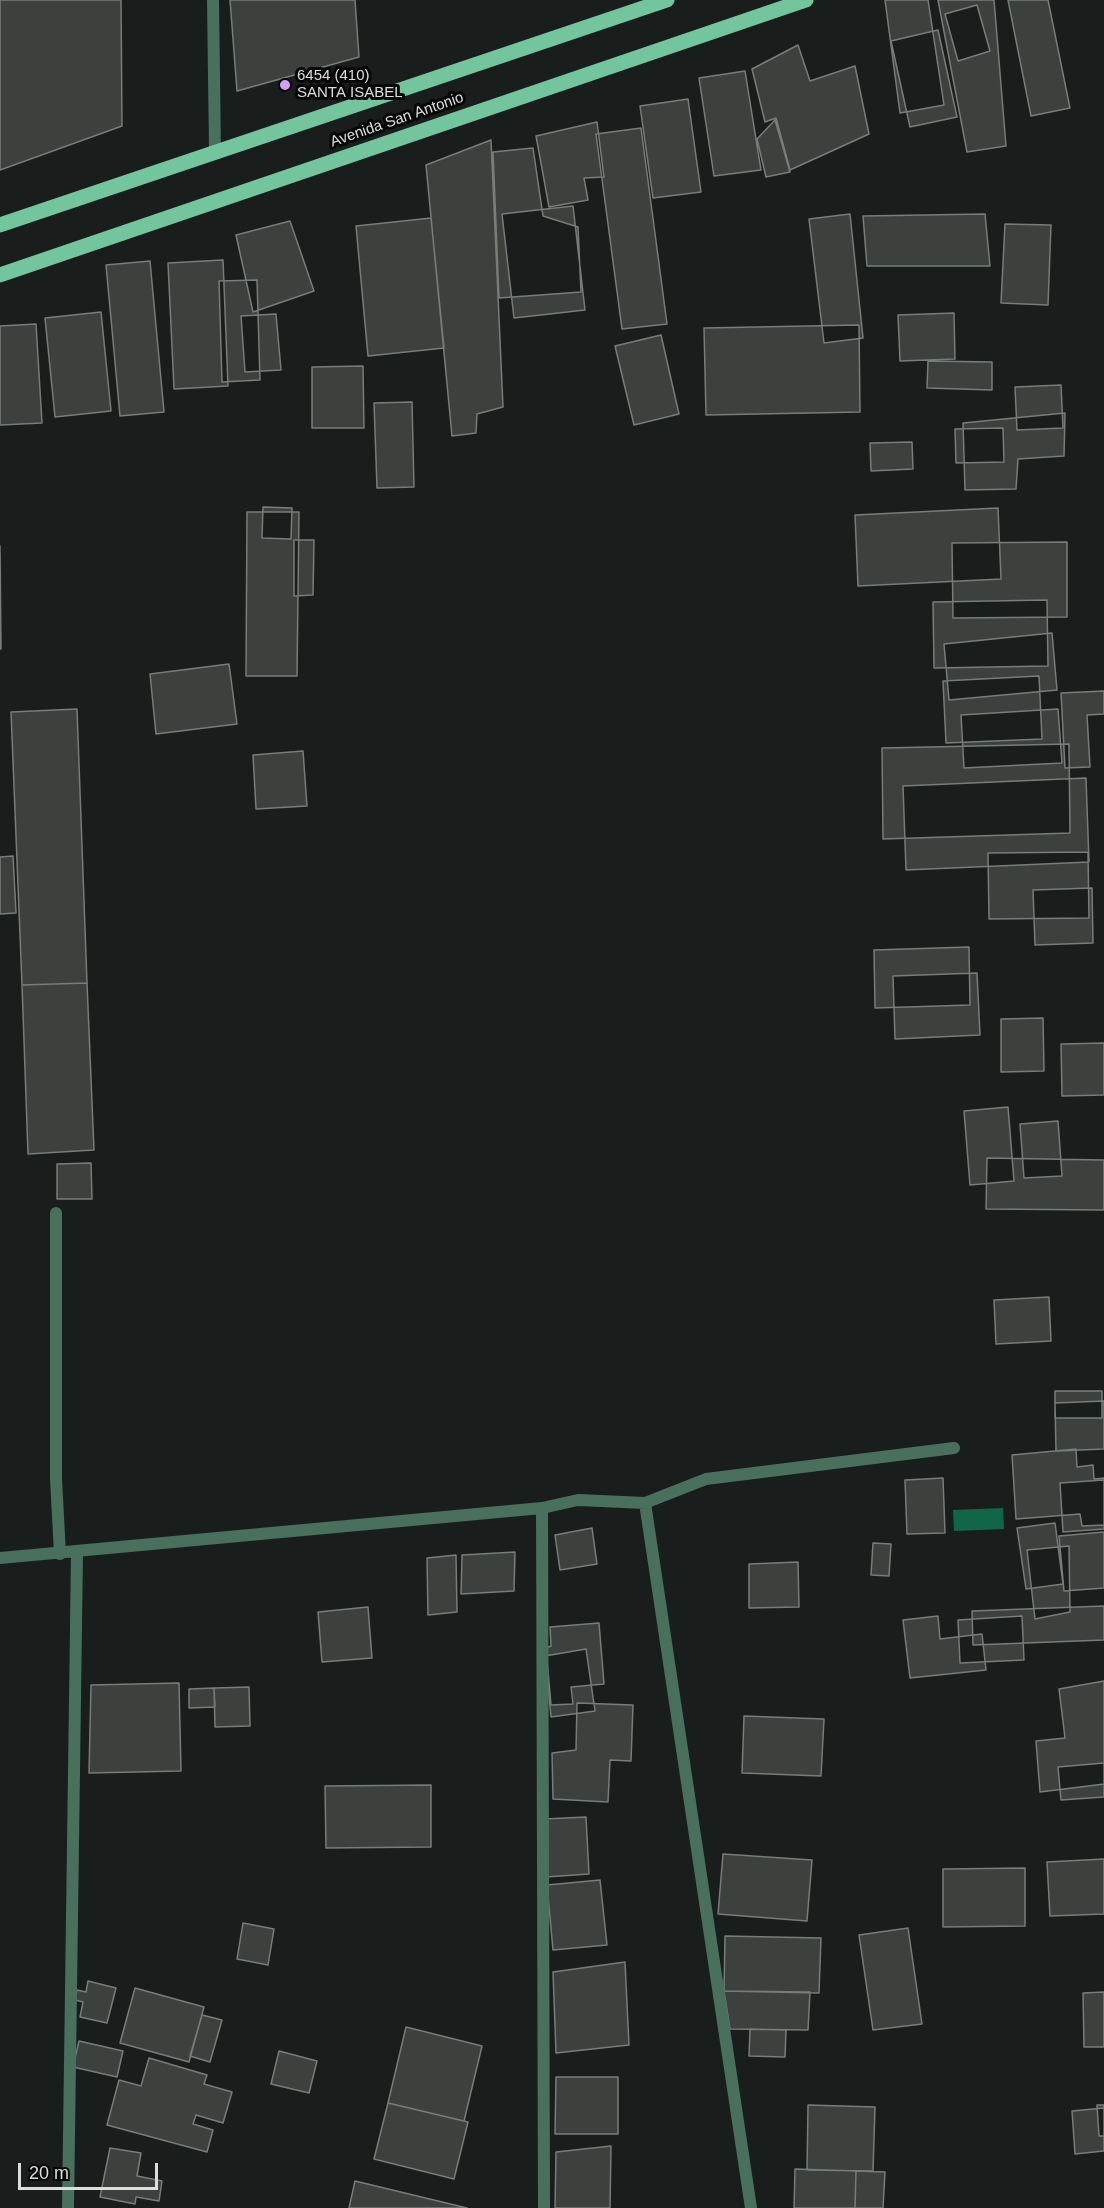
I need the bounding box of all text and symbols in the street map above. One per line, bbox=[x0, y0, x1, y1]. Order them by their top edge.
place label: 6454 (410) SANTA ISABEL bbox=[297, 67, 403, 102]
marker: 6454 (410) SANTA ISABEL bbox=[278, 78, 292, 92]
street label: Avenida San Antonio bbox=[328, 89, 466, 151]
scale bar bbox=[21, 2151, 160, 2189]
text: 20 m bbox=[29, 2163, 69, 2183]

